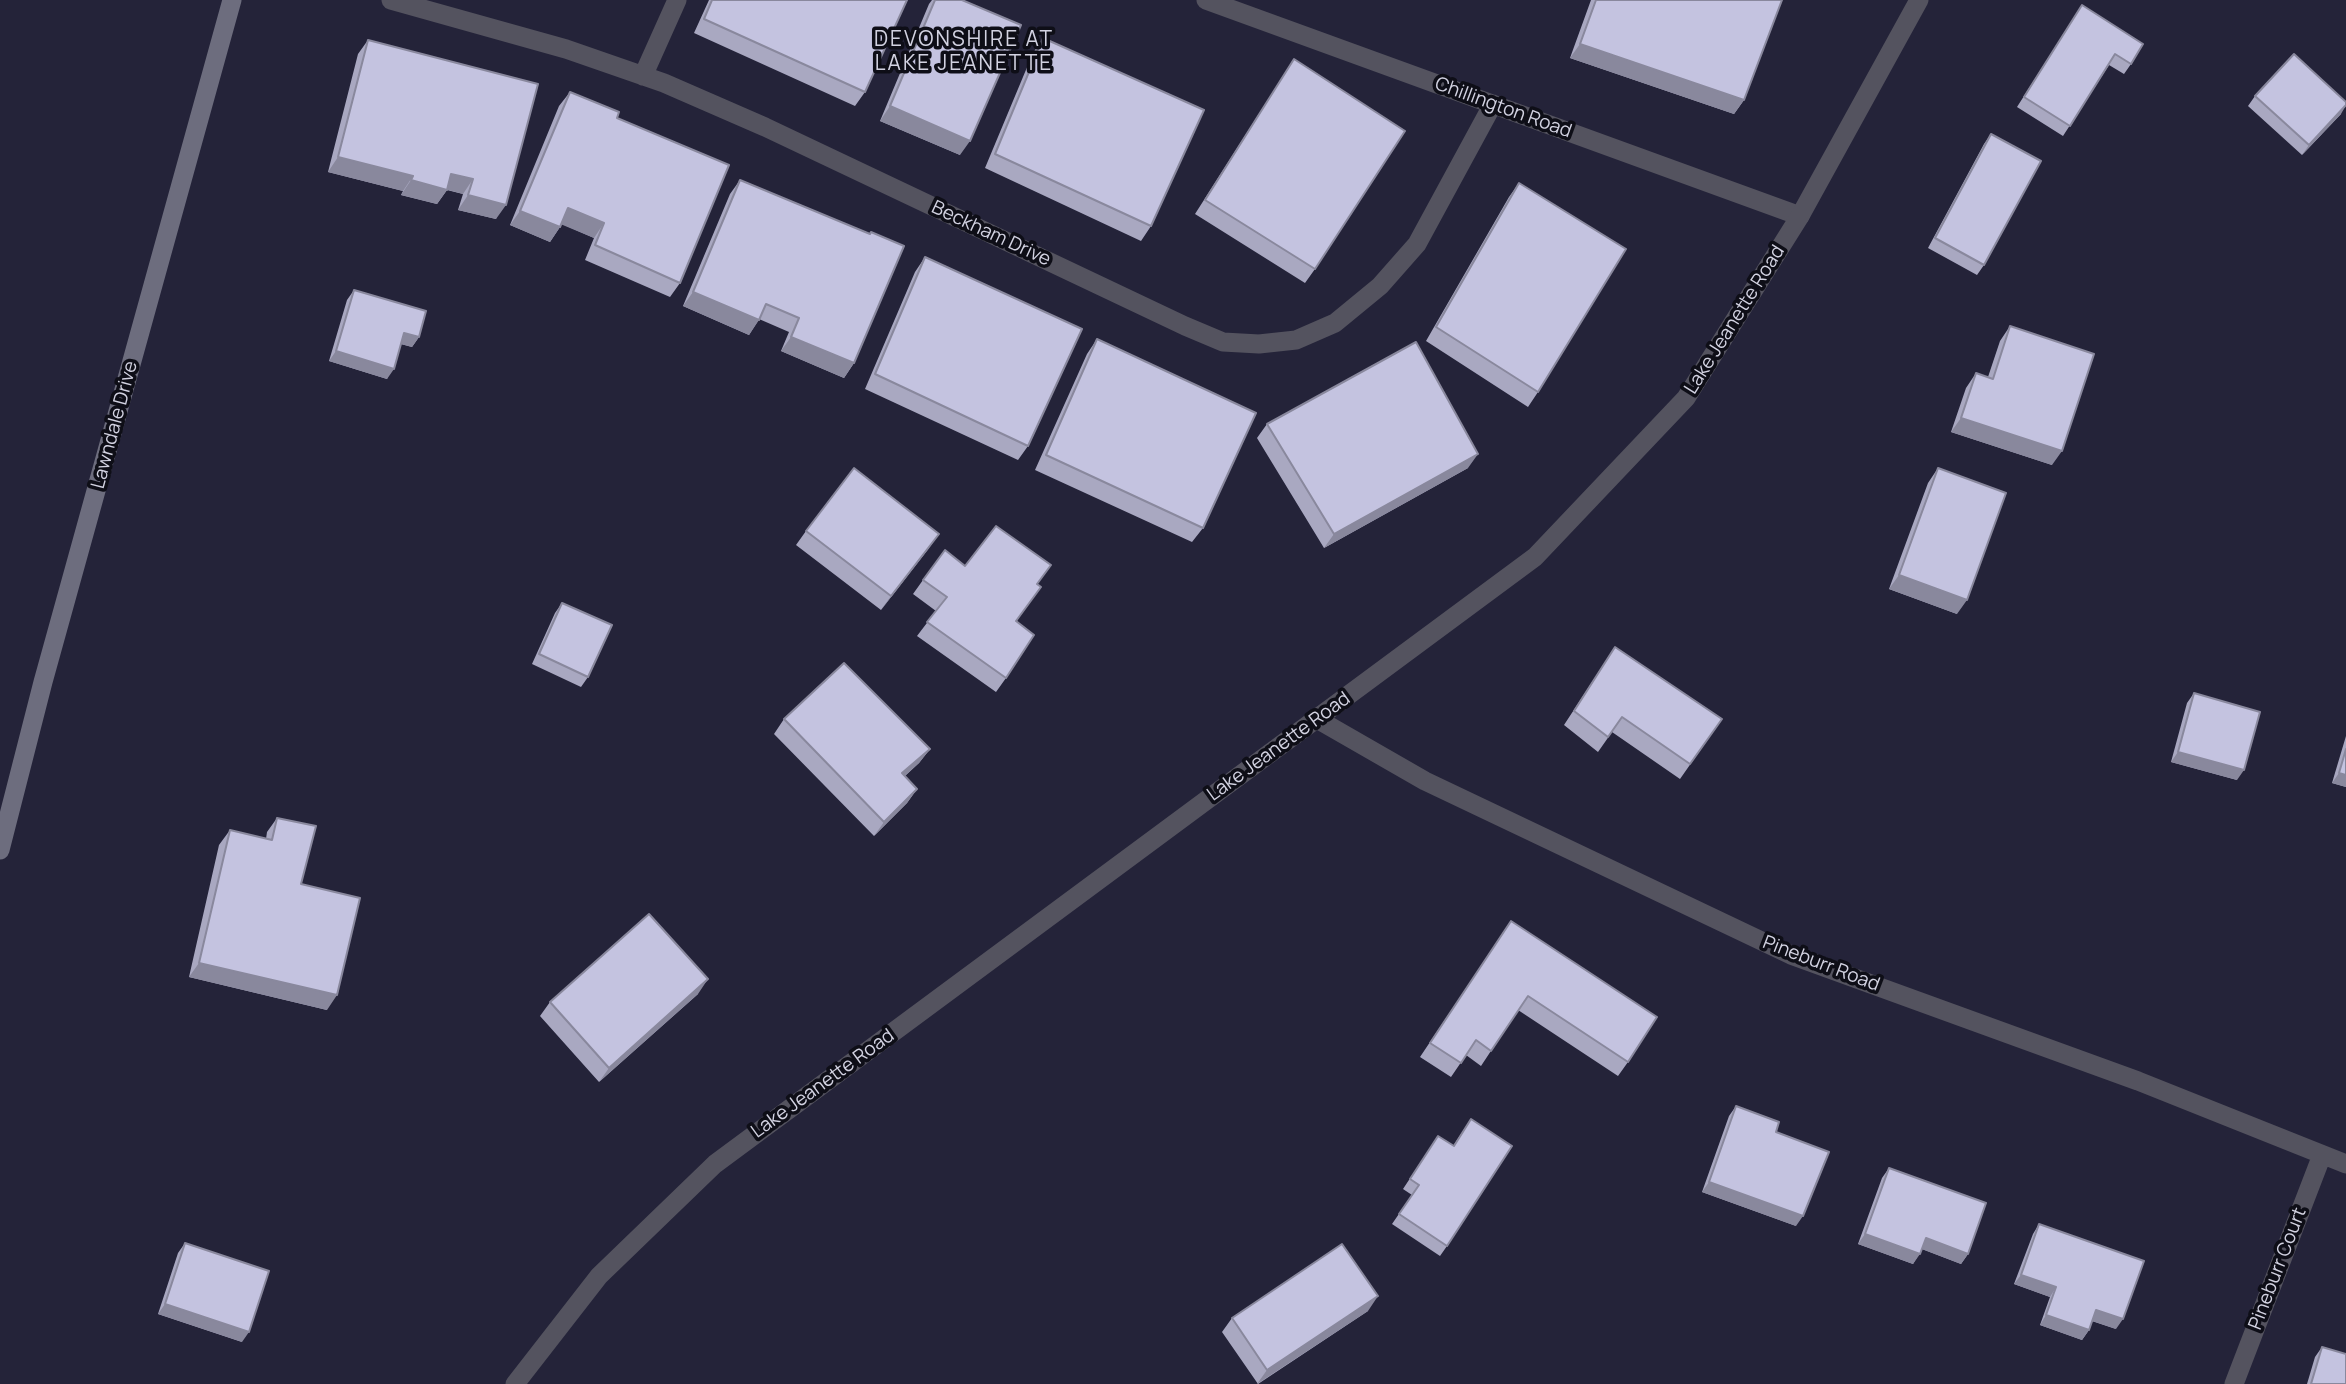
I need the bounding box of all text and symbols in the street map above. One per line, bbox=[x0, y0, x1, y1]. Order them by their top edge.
district label: DEVONSHIRE AT LAKE JEANETTE bbox=[876, 27, 1052, 77]
street label: Chillington Road bbox=[1432, 73, 1574, 143]
street label: Beckham Drive bbox=[928, 196, 1054, 272]
street label: Lake Jeanette Road bbox=[1680, 241, 1790, 399]
street label: Lawndale Drive bbox=[87, 359, 143, 491]
street label: Lake Jeanette Road bbox=[1203, 688, 1355, 806]
street label: Pineburr Road bbox=[1759, 931, 1883, 997]
street label: Lake Jeanette Road bbox=[747, 1025, 899, 1143]
street label: Pineburr Court bbox=[2244, 1205, 2312, 1333]

